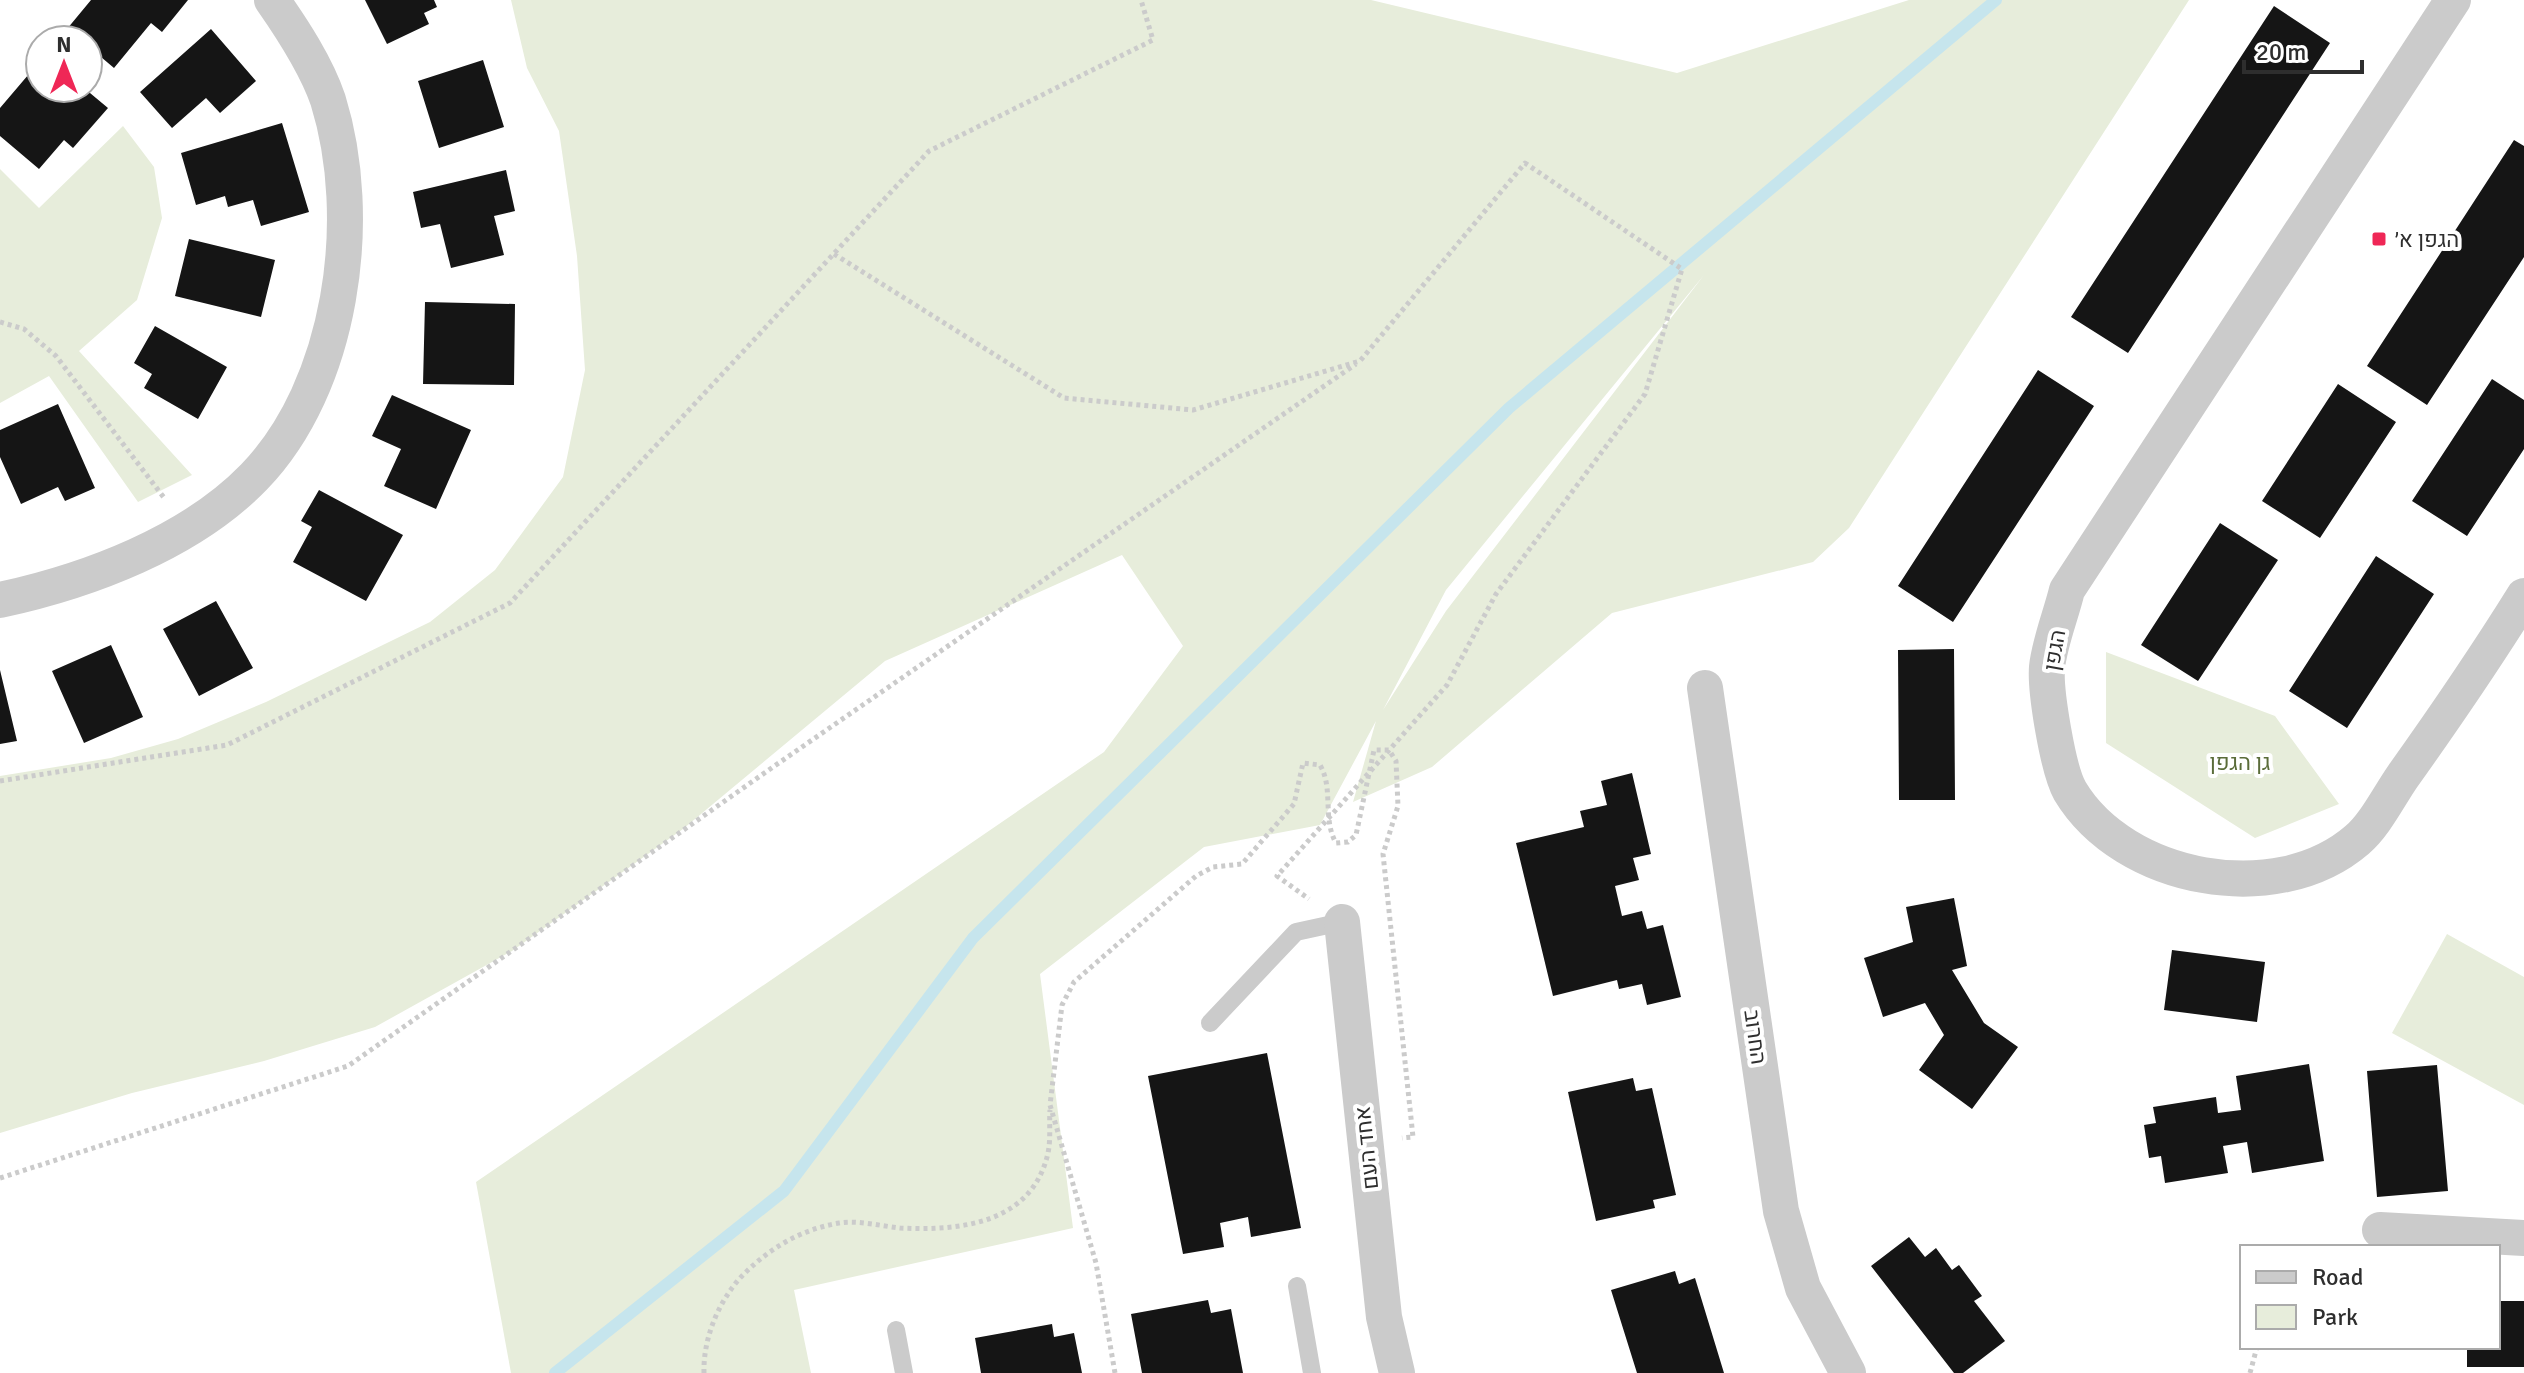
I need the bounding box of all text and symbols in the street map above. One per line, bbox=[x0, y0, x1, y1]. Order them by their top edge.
north arrow bbox=[24, 24, 104, 104]
scale bar bbox=[2244, 24, 2362, 74]
text: N bbox=[56, 31, 72, 58]
text: 20 m bbox=[2256, 37, 2306, 67]
place label: הגפן א׳ bbox=[2395, 226, 2459, 253]
marker: הגפן א׳ bbox=[2370, 230, 2388, 248]
street label: הגפן bbox=[2038, 627, 2071, 673]
park label: גן הגפן bbox=[2209, 749, 2271, 776]
street label: החרוב bbox=[1738, 1008, 1773, 1066]
street label: אחד העם bbox=[1349, 1105, 1384, 1191]
legend bbox=[2240, 1245, 2500, 1349]
text: Road bbox=[2312, 1262, 2363, 1292]
text: Park bbox=[2312, 1302, 2358, 1332]

